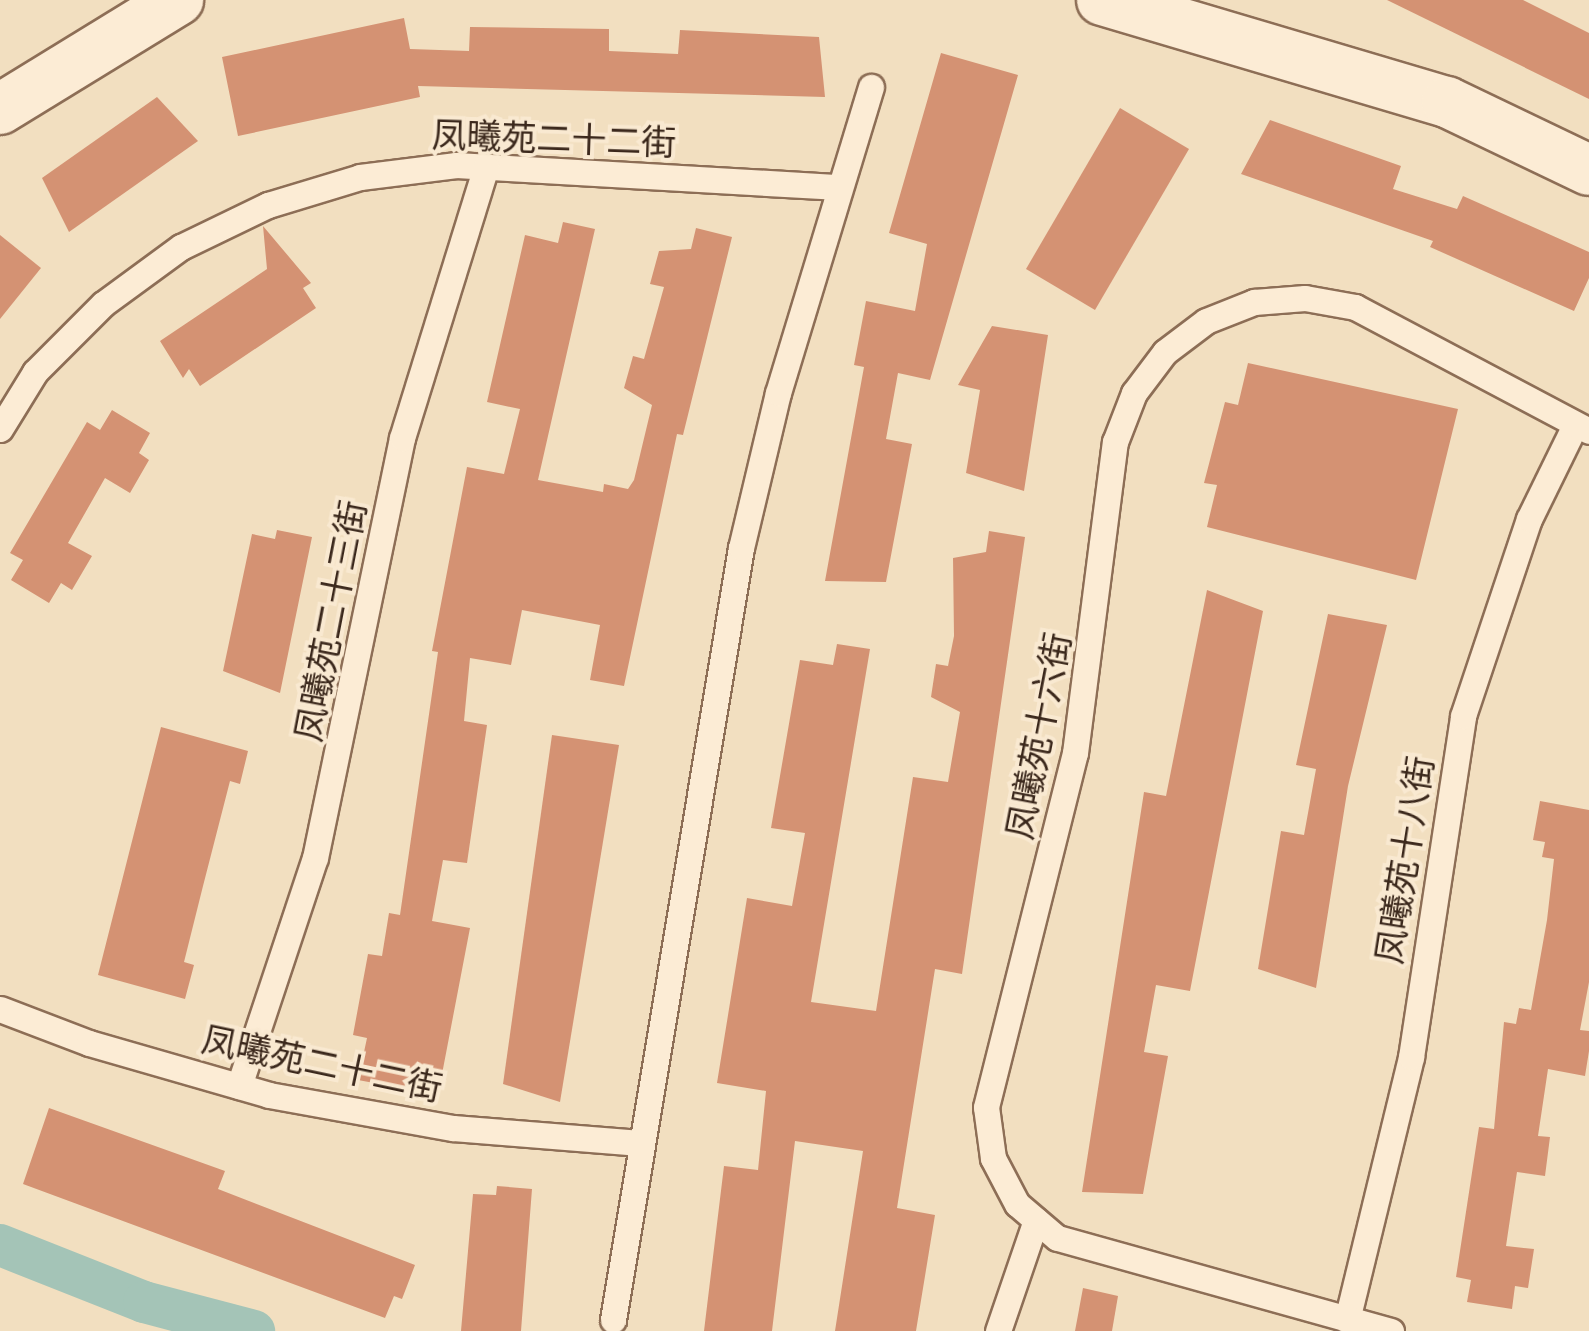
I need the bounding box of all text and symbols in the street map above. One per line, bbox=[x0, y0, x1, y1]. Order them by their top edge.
street label: 凤曦苑二十二街 bbox=[431, 114, 677, 164]
street label: 凤曦苑二十三街 bbox=[287, 497, 375, 745]
street label: 凤曦苑十六街 bbox=[998, 629, 1080, 843]
street label: 凤曦苑十八街 bbox=[1368, 753, 1442, 967]
street label: 凤曦苑二十二街 bbox=[198, 1018, 446, 1110]

